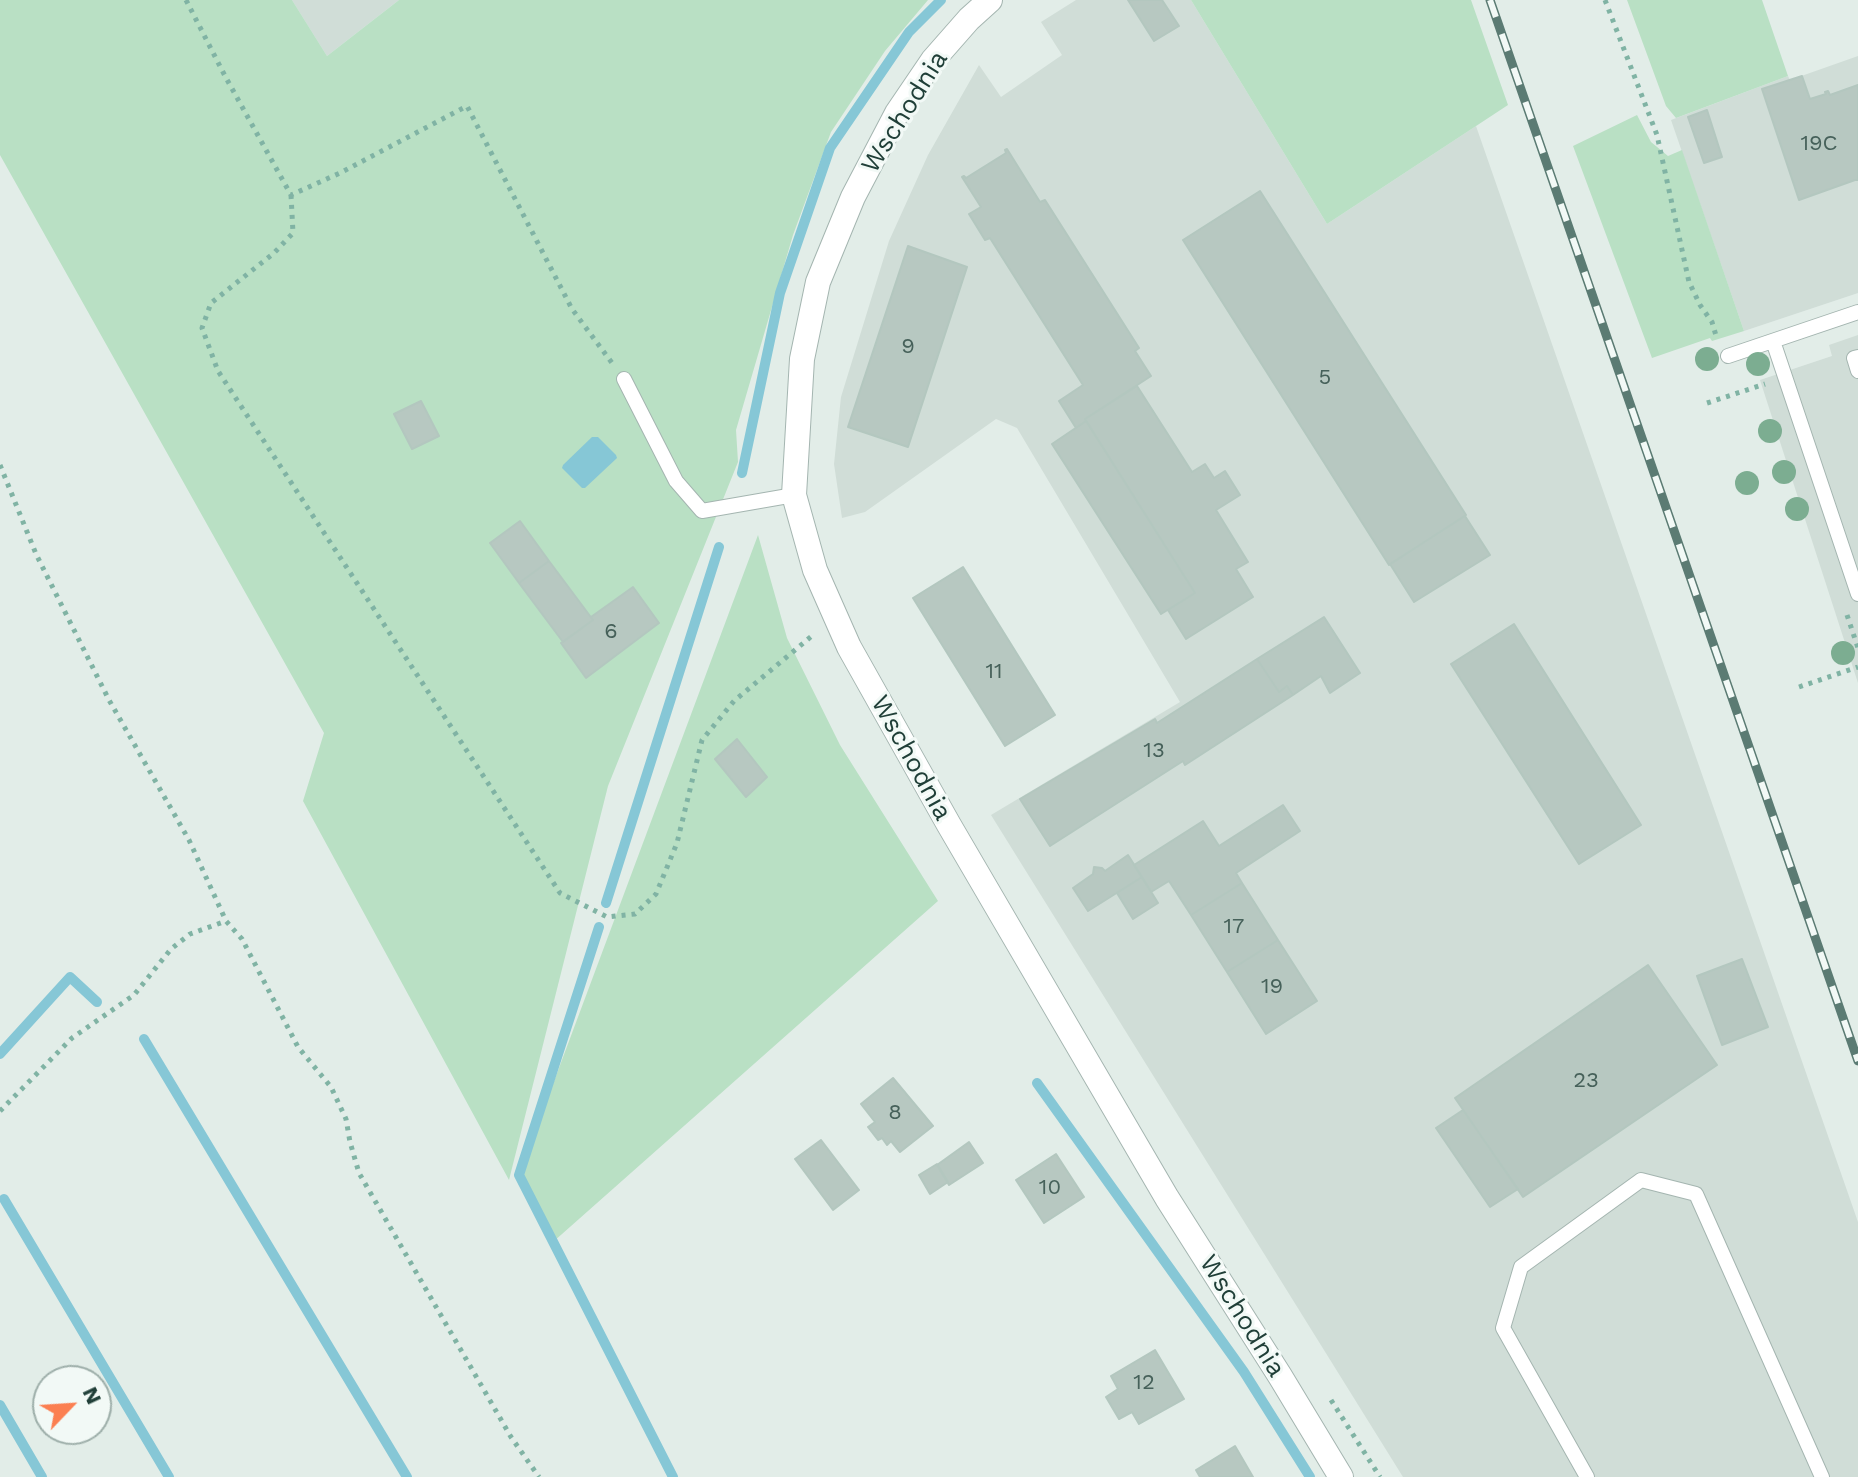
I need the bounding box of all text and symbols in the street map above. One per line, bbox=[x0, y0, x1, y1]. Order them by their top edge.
street label: Wschodnia bbox=[855, 45, 955, 179]
house number: 19C bbox=[1800, 131, 1838, 157]
house number: 9 bbox=[901, 334, 915, 360]
house number: 5 bbox=[1319, 365, 1331, 391]
house number: 6 bbox=[604, 619, 618, 645]
house number: 11 bbox=[985, 659, 1003, 685]
street label: Wschodnia bbox=[864, 690, 958, 826]
house number: 13 bbox=[1143, 738, 1165, 764]
house number: 17 bbox=[1224, 914, 1244, 940]
house number: 19 bbox=[1261, 974, 1283, 1000]
house number: 23 bbox=[1573, 1068, 1599, 1094]
house number: 8 bbox=[888, 1100, 902, 1126]
house number: 10 bbox=[1039, 1175, 1061, 1201]
street label: Wschodnia bbox=[1192, 1249, 1292, 1383]
north arrow bbox=[32, 1365, 112, 1445]
house number: 12 bbox=[1133, 1370, 1155, 1396]
text: N bbox=[78, 1383, 107, 1408]

